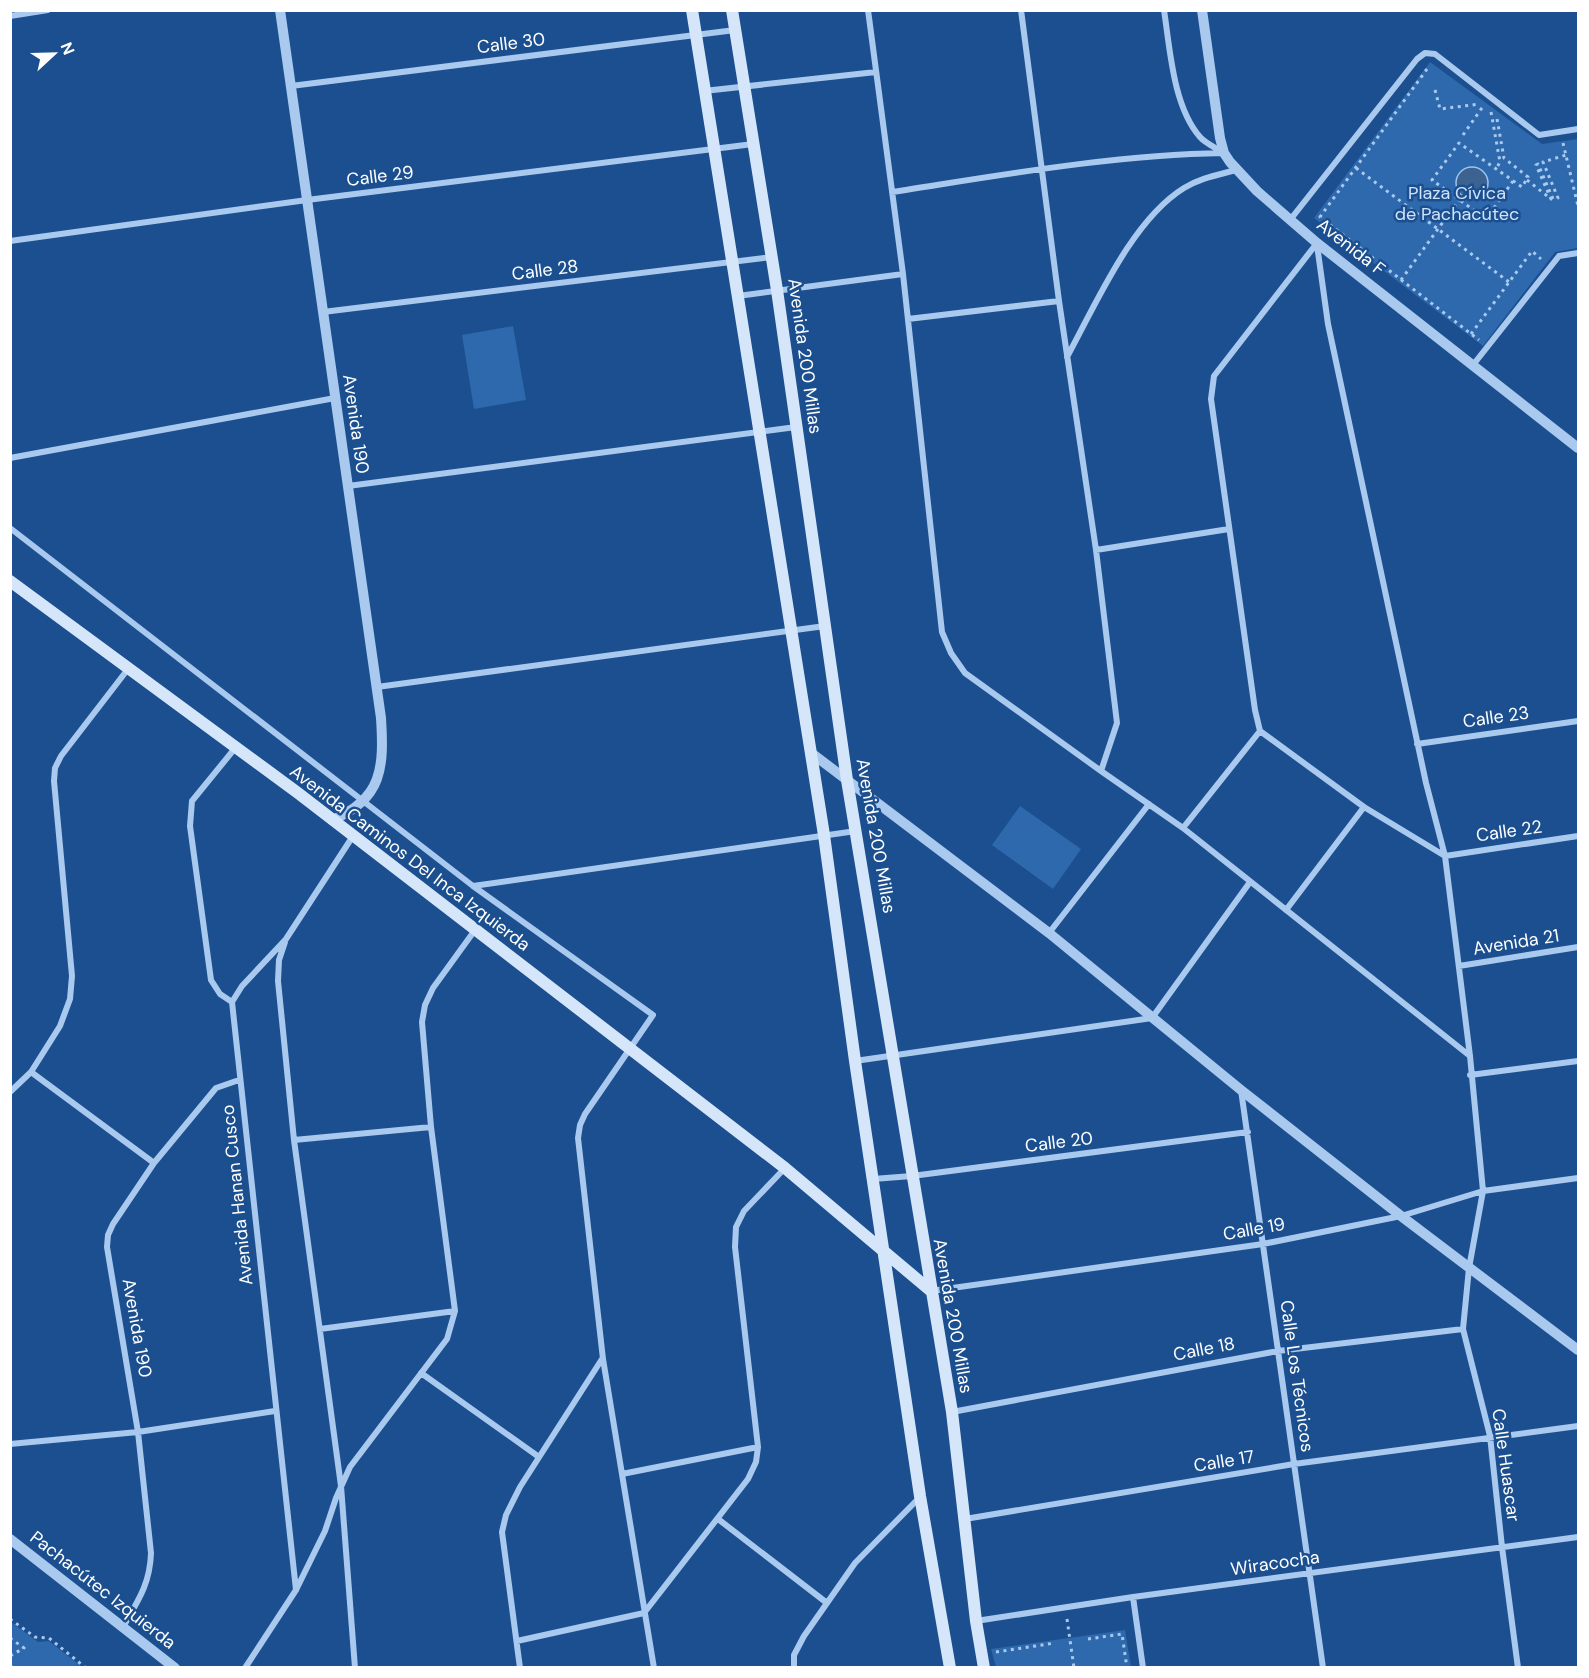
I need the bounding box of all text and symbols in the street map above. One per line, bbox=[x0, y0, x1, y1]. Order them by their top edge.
north arrow bbox=[24, 24, 84, 84]
street label: Calle 30 bbox=[475, 27, 547, 59]
text: N bbox=[56, 39, 79, 58]
street label: Calle 29 bbox=[345, 160, 415, 192]
park label: Plaza Cívica de Pachacútec bbox=[1395, 181, 1519, 226]
street label: Avenida F bbox=[1312, 213, 1390, 281]
street label: Calle 28 bbox=[510, 254, 580, 286]
street label: Avenida 200 Millas bbox=[782, 277, 828, 435]
street label: Avenida 190 bbox=[337, 373, 375, 475]
street label: Calle 23 bbox=[1461, 700, 1531, 734]
street label: Avenida 200 Millas bbox=[851, 757, 901, 915]
street label: Avenida Caminos Del Inca Izquierda bbox=[285, 759, 535, 957]
street label: Calle 22 bbox=[1474, 814, 1544, 848]
street label: Avenida 21 bbox=[1471, 923, 1561, 961]
street label: Avenida Hanan Cusco bbox=[216, 1104, 258, 1286]
street label: Calle 20 bbox=[1024, 1126, 1094, 1158]
street label: Calle 19 bbox=[1221, 1212, 1287, 1246]
street label: Avenida 200 Millas bbox=[928, 1237, 978, 1395]
street label: Avenida 190 bbox=[116, 1277, 158, 1379]
street label: Calle Los Técnicos bbox=[1274, 1299, 1320, 1453]
street label: Calle 18 bbox=[1171, 1331, 1237, 1367]
street label: Calle Huascar bbox=[1486, 1407, 1526, 1523]
street label: Calle 17 bbox=[1192, 1444, 1256, 1478]
street label: Pachacútec Izquierda bbox=[25, 1525, 181, 1655]
street label: Wiracocha bbox=[1229, 1545, 1321, 1581]

